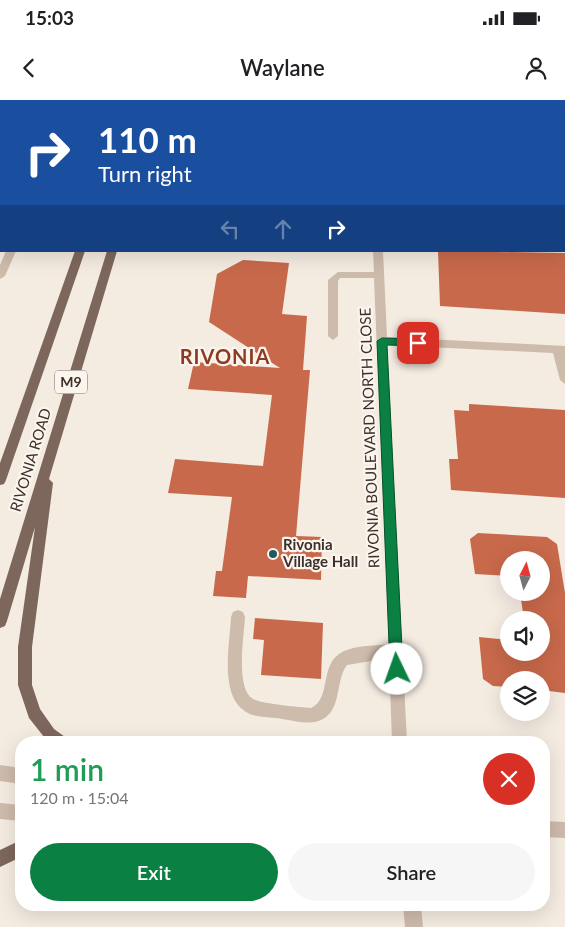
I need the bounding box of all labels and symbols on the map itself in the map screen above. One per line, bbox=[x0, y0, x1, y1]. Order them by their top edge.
street label: RIVONIA BOULEVARD NORTH CLOSE bbox=[355, 308, 383, 569]
pin bbox=[397, 322, 439, 364]
district label: RIVONIA bbox=[180, 344, 270, 368]
road number: M9 bbox=[55, 370, 87, 394]
street label: RIVONIA ROAD bbox=[6, 406, 54, 514]
place label: Rivonia Village Hall bbox=[282, 535, 358, 570]
marker: Rivonia Village Hall bbox=[267, 548, 279, 560]
north arrow bbox=[500, 551, 550, 601]
position arrow bbox=[370, 642, 422, 694]

